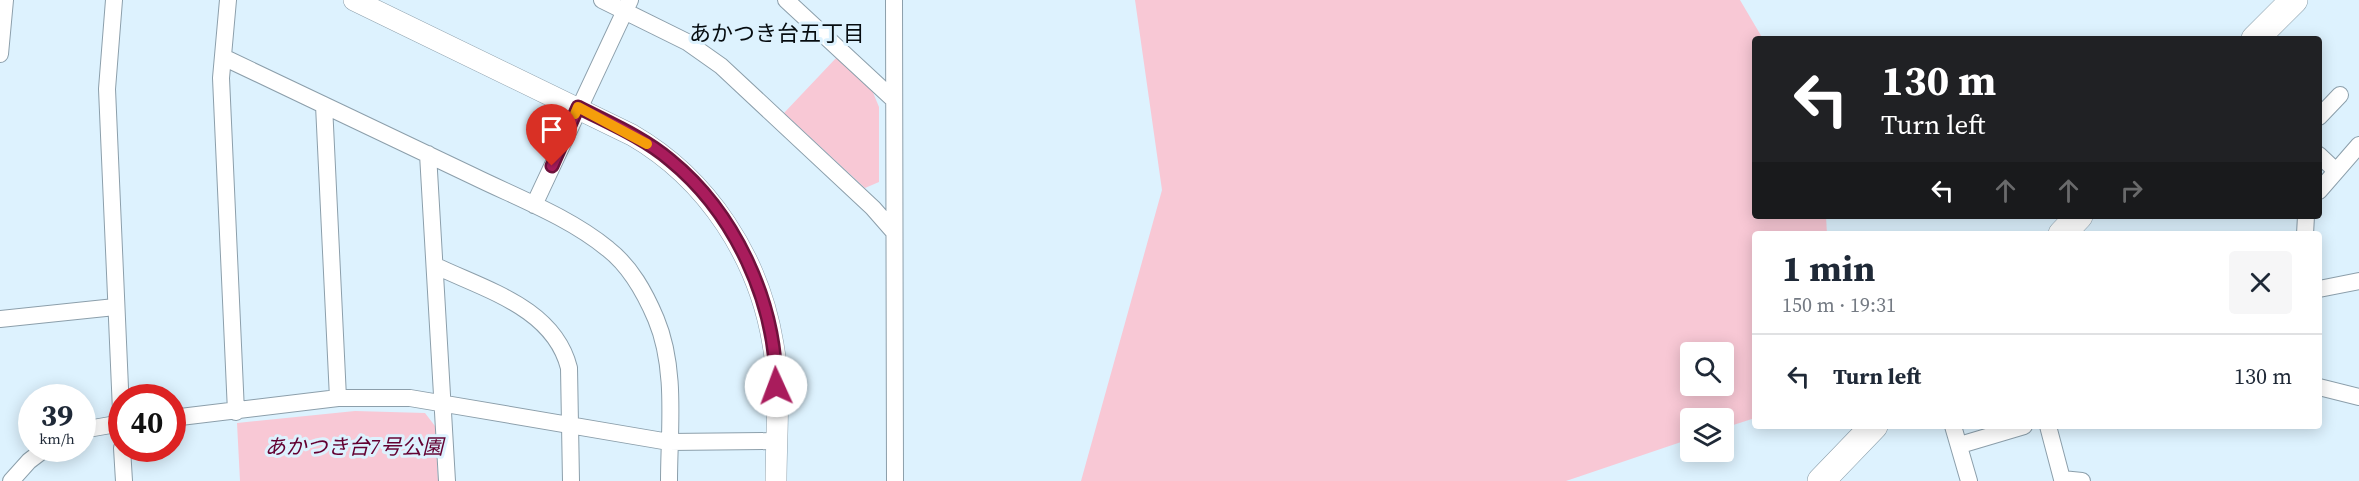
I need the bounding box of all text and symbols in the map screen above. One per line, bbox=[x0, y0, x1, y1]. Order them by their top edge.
district label: あかつき台五丁目 bbox=[689, 18, 865, 48]
text: 130 m bbox=[1881, 51, 1996, 109]
icon: left bbox=[1782, 60, 1860, 138]
pin bbox=[526, 104, 577, 166]
text: Turn left bbox=[1881, 106, 1985, 143]
icon: arrive bbox=[535, 113, 568, 146]
icon: left bbox=[1926, 174, 1959, 207]
icon: ahead bbox=[1989, 174, 2022, 207]
icon: ahead bbox=[2052, 174, 2085, 207]
icon: right bbox=[2115, 174, 2148, 207]
text: 1 min bbox=[1782, 244, 1875, 293]
button: close bbox=[2229, 251, 2292, 314]
text: 150 m · 19:31 bbox=[1782, 291, 1896, 319]
map controls bbox=[1680, 342, 1734, 462]
button: search bbox=[1680, 342, 1734, 396]
position arrow bbox=[744, 354, 808, 418]
icon: left bbox=[1782, 360, 1815, 393]
text: Turn left bbox=[1833, 361, 1921, 391]
text: 130 m bbox=[2234, 361, 2292, 391]
speed limit sign: 40 bbox=[108, 384, 186, 462]
text: 39 bbox=[41, 395, 73, 436]
button: layers bbox=[1680, 408, 1734, 462]
text: km/h bbox=[39, 428, 75, 449]
park label: あかつき台7号公園 bbox=[265, 432, 446, 461]

